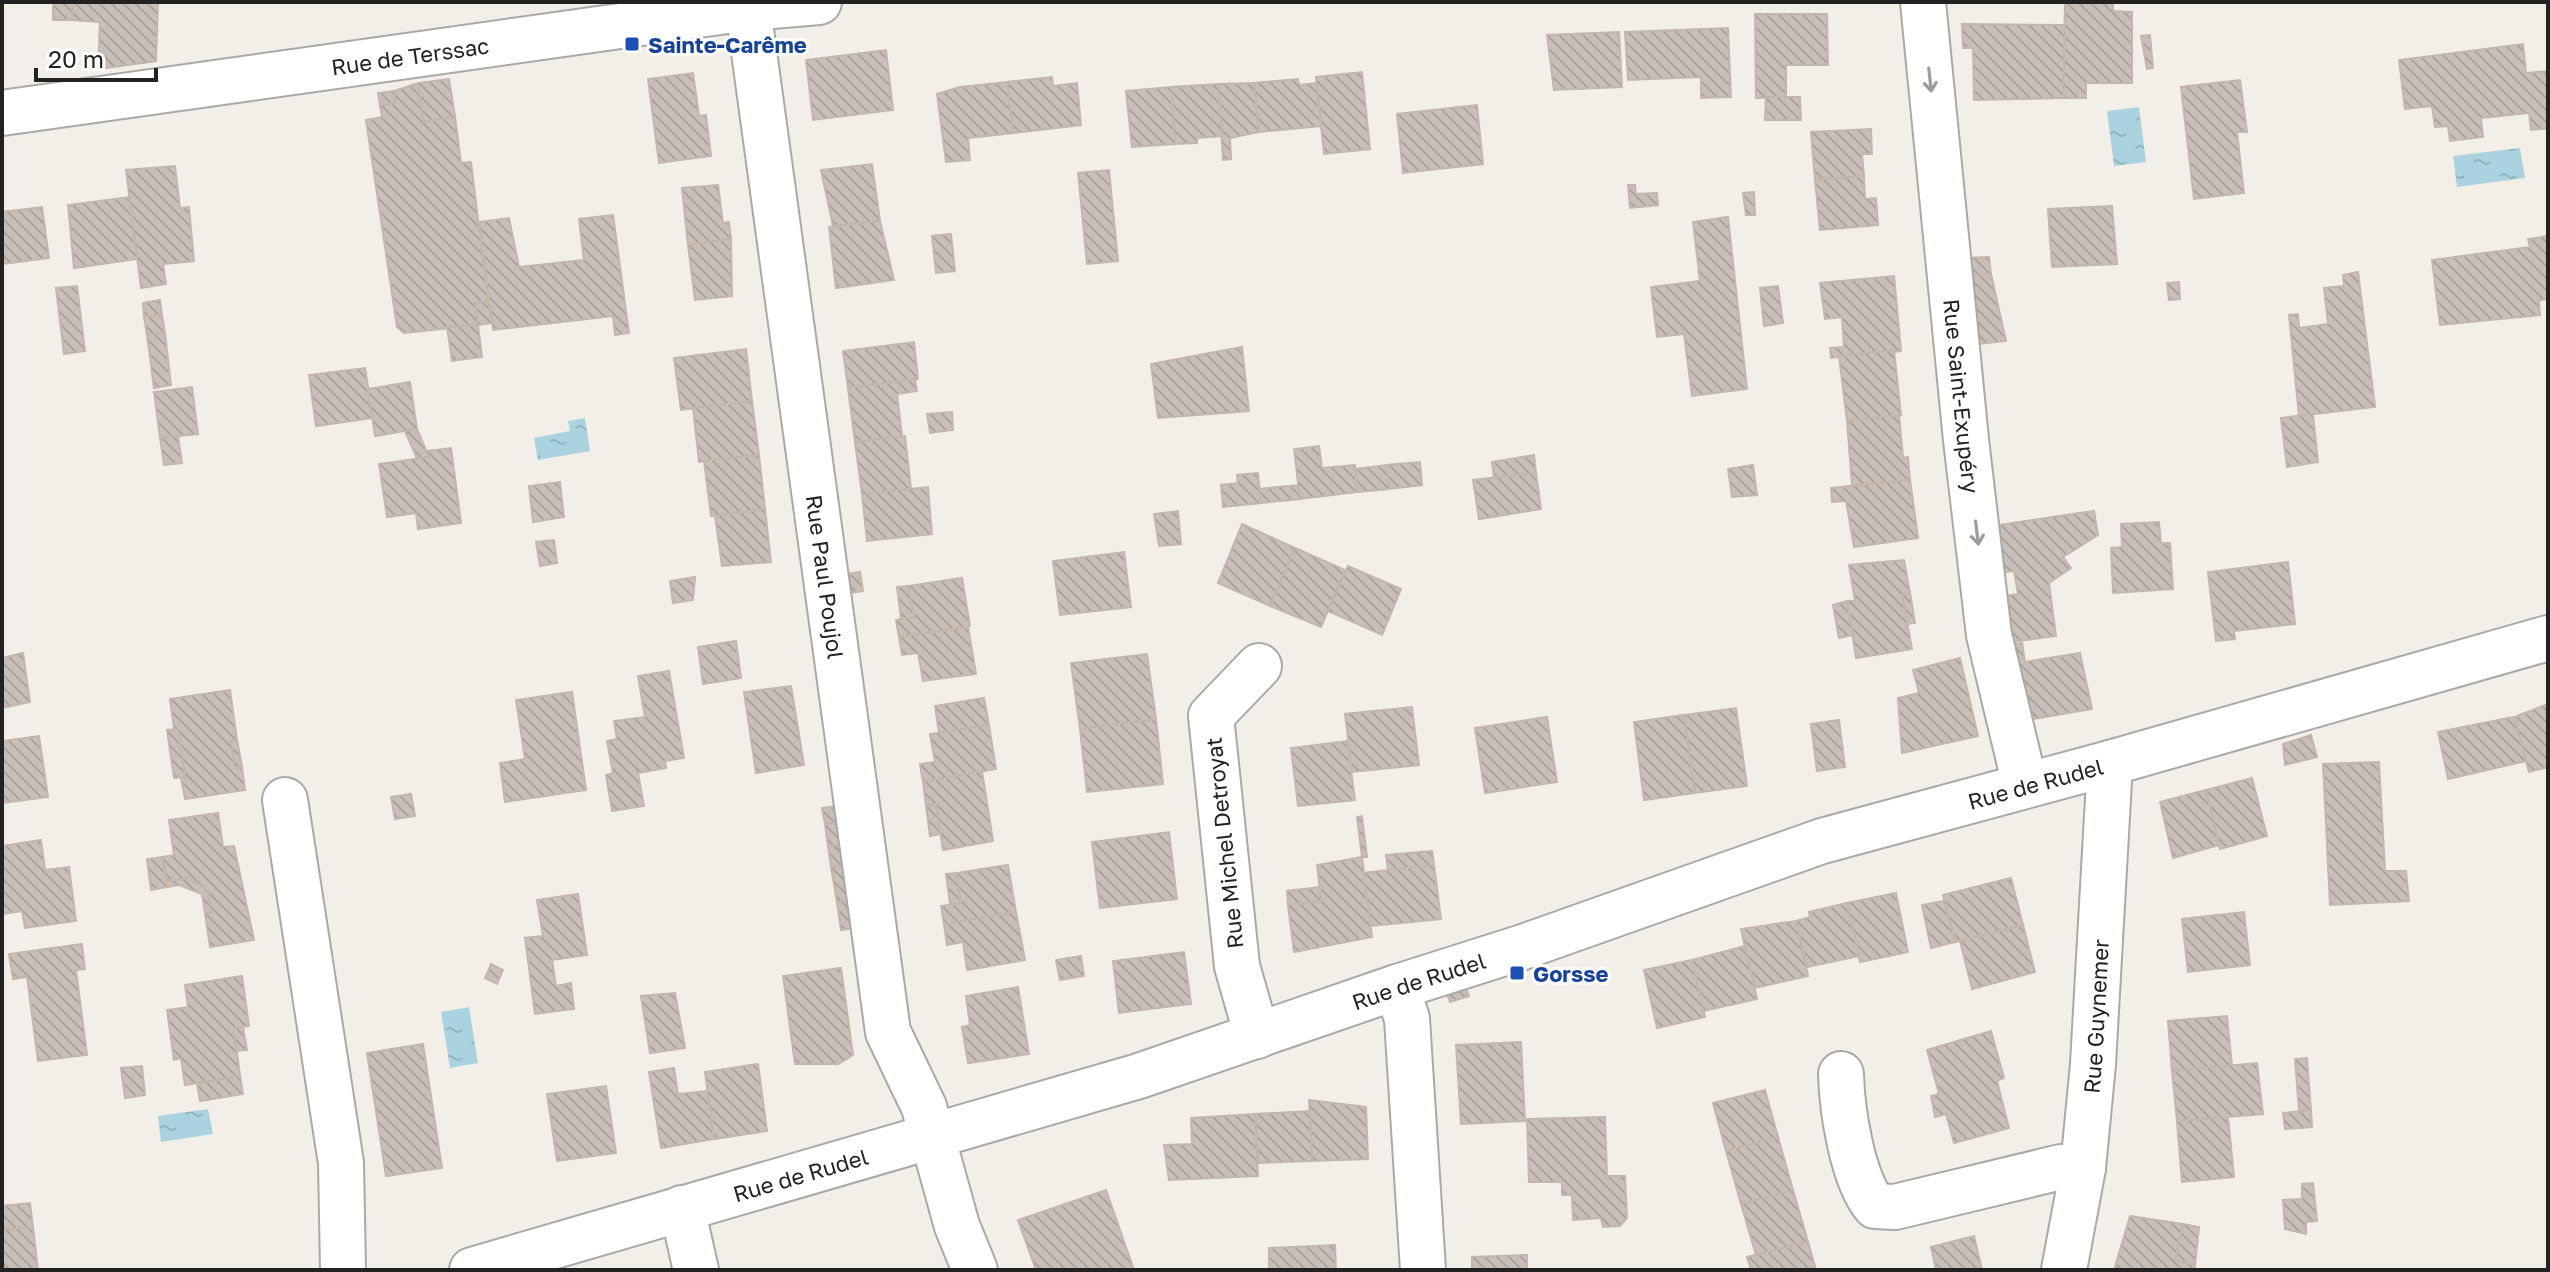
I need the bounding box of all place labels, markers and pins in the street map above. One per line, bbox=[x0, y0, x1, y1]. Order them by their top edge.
place label: Sainte-Carême bbox=[648, 31, 807, 58]
marker: Sainte-Carême bbox=[623, 35, 641, 53]
place label: Gorsse bbox=[1533, 960, 1609, 987]
marker: Gorsse bbox=[1508, 964, 1526, 982]

